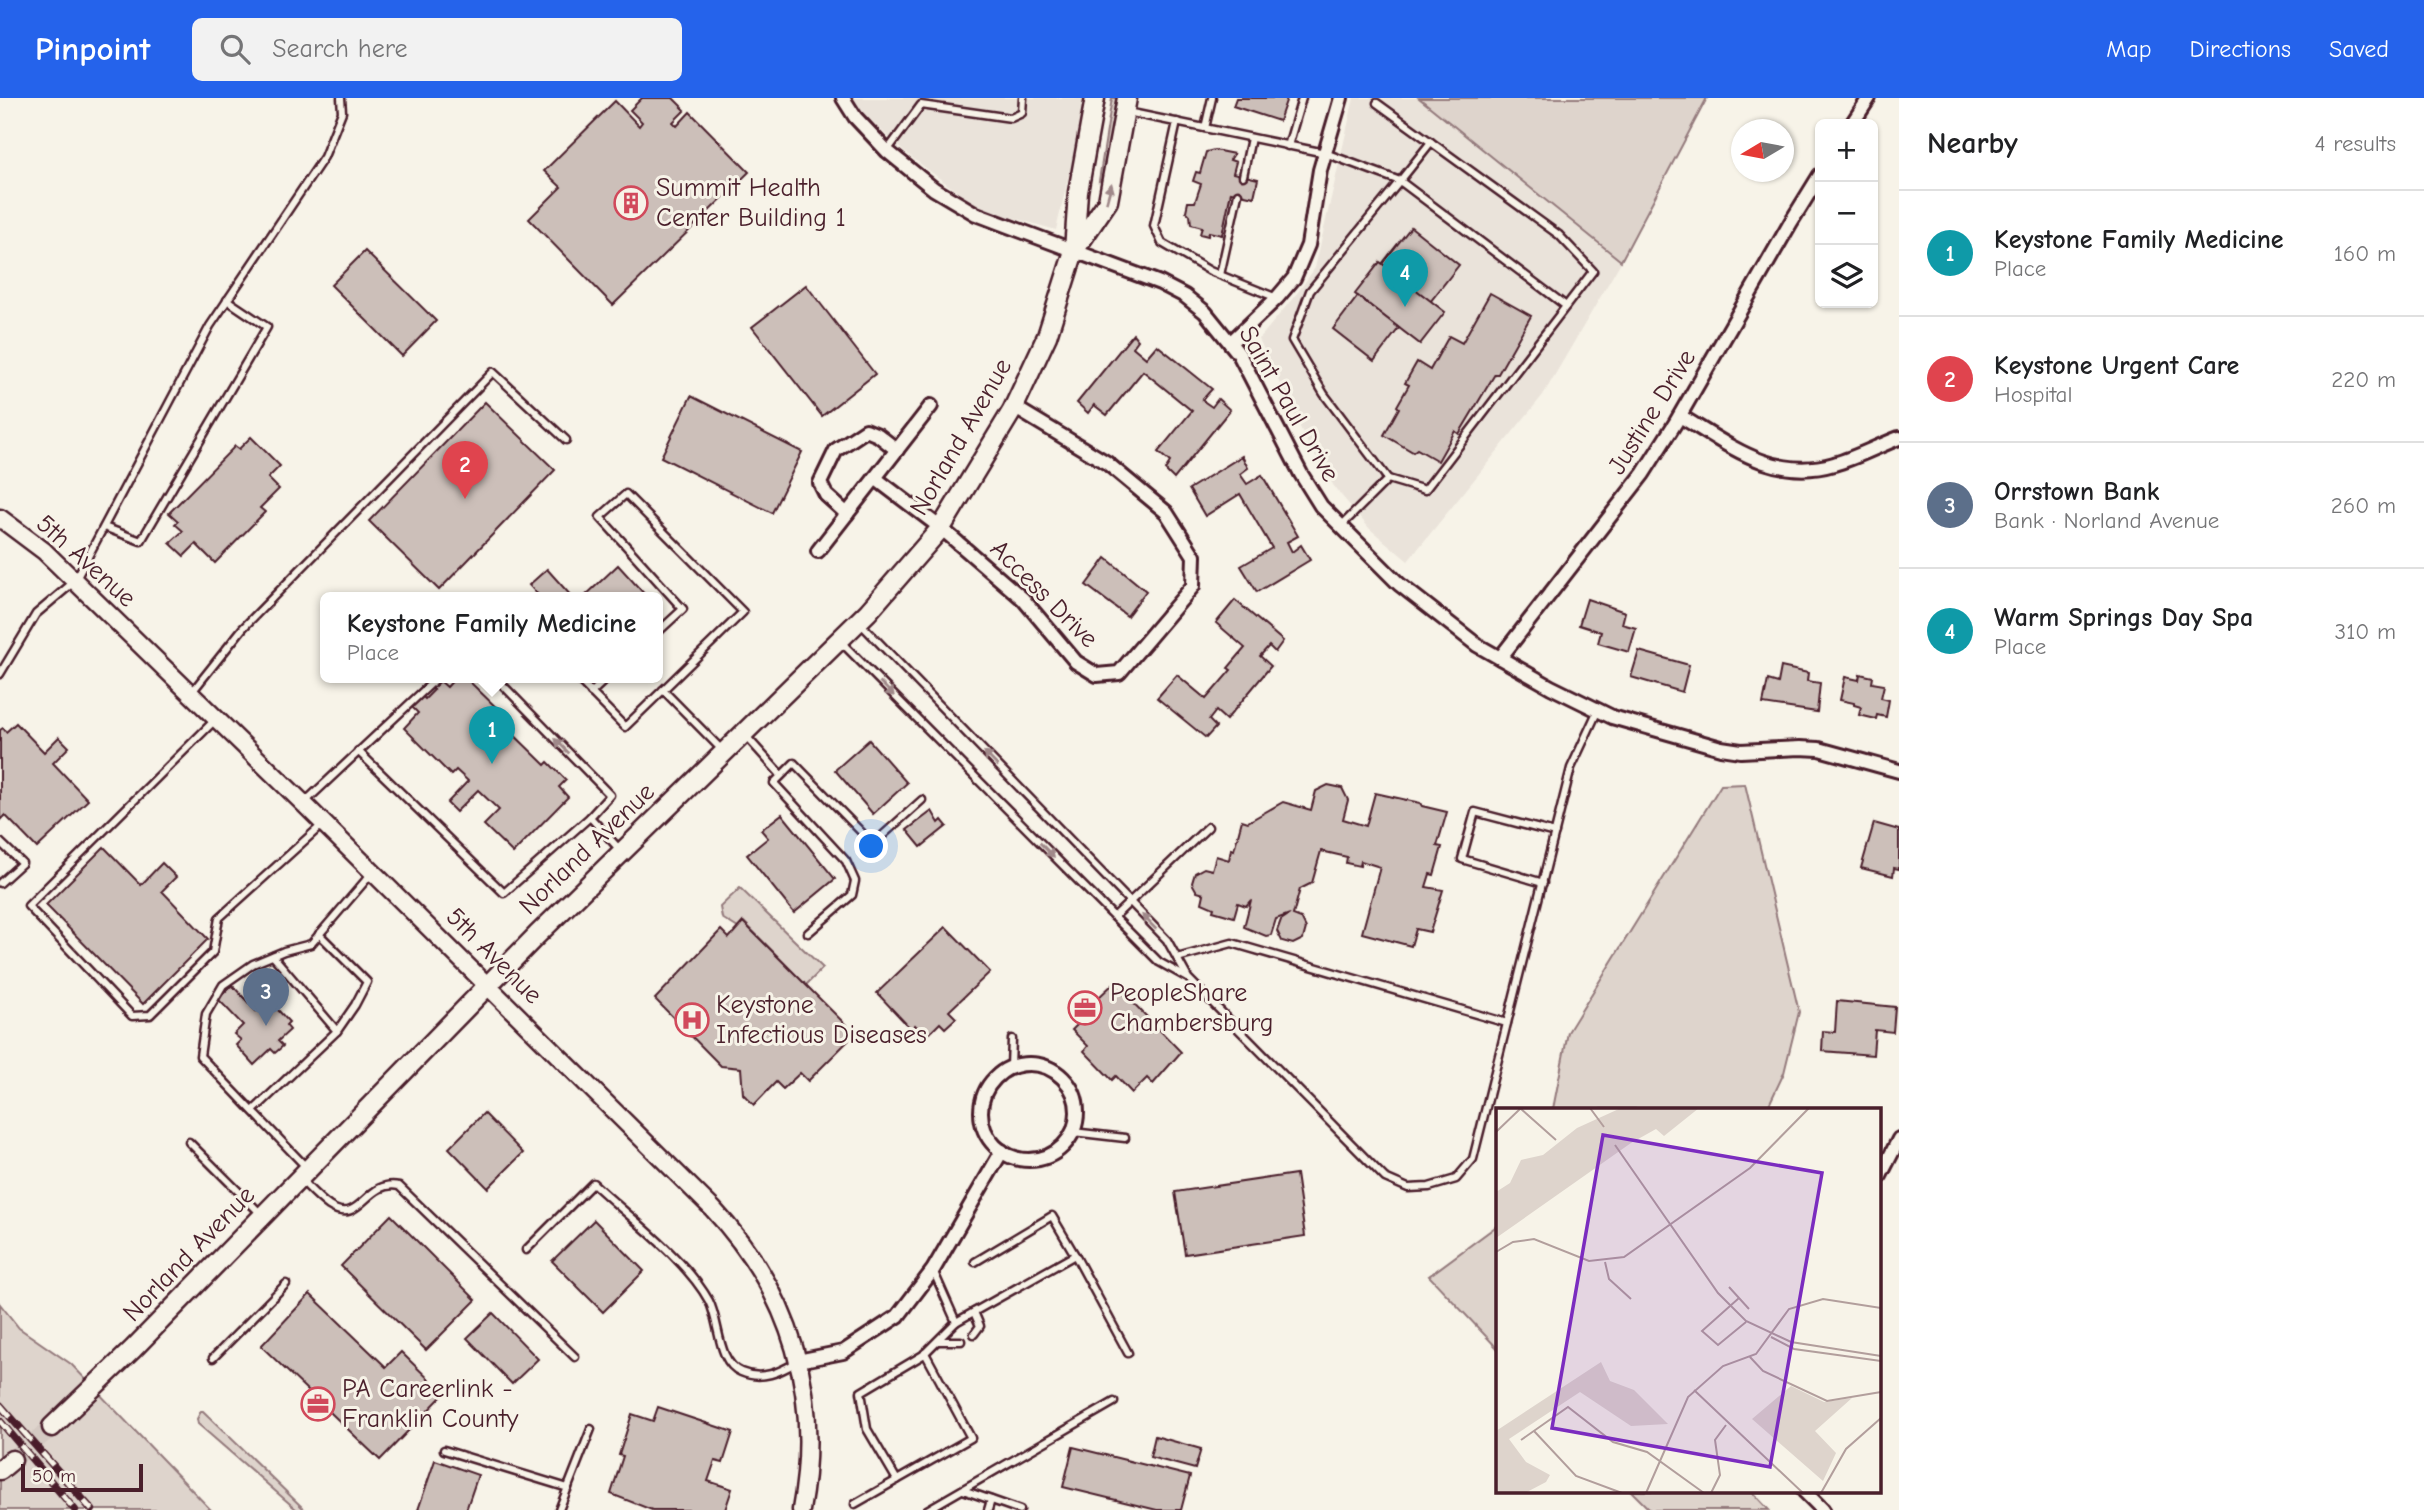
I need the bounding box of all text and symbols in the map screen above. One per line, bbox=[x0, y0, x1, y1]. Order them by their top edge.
search box bbox=[192, 18, 682, 81]
text: Pinpoint bbox=[35, 30, 150, 68]
icon: search bbox=[216, 30, 254, 68]
text: Search here bbox=[272, 34, 408, 64]
text: Map bbox=[2106, 35, 2152, 63]
text: Directions bbox=[2190, 35, 2291, 63]
text: Saved bbox=[2329, 35, 2389, 63]
north arrow bbox=[1731, 119, 1794, 182]
map controls bbox=[1815, 119, 1878, 308]
button: + bbox=[1815, 119, 1878, 182]
text: Nearby bbox=[1927, 126, 2018, 161]
text: 4 results bbox=[2314, 130, 2396, 157]
place label: Summit Health Center Building 1 bbox=[656, 173, 846, 233]
one-way arrow bbox=[1104, 181, 1115, 203]
button: − bbox=[1815, 182, 1878, 245]
building icon: Summit Health Center Building 1 bbox=[612, 184, 650, 222]
text: Keystone Family Medicine bbox=[1994, 225, 2284, 255]
text: 1 bbox=[1945, 240, 1955, 267]
text: 160 m bbox=[2334, 240, 2396, 267]
button: layers bbox=[1815, 245, 1878, 308]
pin: 4 bbox=[1382, 249, 1428, 307]
text: Place bbox=[1994, 255, 2046, 282]
street label: Saint Paul Drive bbox=[1232, 321, 1346, 487]
street label: Justine Drive bbox=[1602, 344, 1702, 480]
text: Keystone Urgent Care bbox=[1994, 351, 2239, 381]
street label: Norland Avenue bbox=[904, 353, 1018, 521]
text: 2 bbox=[1944, 366, 1956, 393]
text: 220 m bbox=[2331, 366, 2396, 393]
text: Hospital bbox=[1994, 381, 2072, 408]
pin: 2 bbox=[442, 441, 488, 499]
text: Orrstown Bank bbox=[1994, 477, 2159, 507]
text: 3 bbox=[1944, 492, 1956, 519]
text: 260 m bbox=[2331, 492, 2396, 519]
text: Bank · Norland Avenue bbox=[1994, 507, 2219, 534]
street label: 5th Avenue bbox=[30, 509, 142, 613]
street label: Access Drive bbox=[984, 534, 1104, 654]
popup bbox=[320, 592, 663, 683]
text: Warm Springs Day Spa bbox=[1994, 603, 2253, 633]
text: Keystone Family Medicine bbox=[347, 609, 636, 639]
text: 4 bbox=[1945, 618, 1955, 645]
text: 310 m bbox=[2335, 618, 2396, 645]
text: Place bbox=[1994, 633, 2046, 660]
text: Place bbox=[347, 639, 399, 666]
one-way arrow bbox=[878, 680, 895, 696]
pin: 1 bbox=[469, 706, 515, 764]
one-way arrow bbox=[554, 738, 570, 755]
one-way arrow bbox=[983, 750, 1000, 767]
street label: Norland Avenue bbox=[513, 777, 661, 921]
your location bbox=[854, 829, 888, 863]
one-way arrow bbox=[1039, 841, 1055, 858]
street label: 5th Avenue bbox=[440, 902, 548, 1010]
one-way arrow bbox=[1142, 914, 1158, 931]
pin: 3 bbox=[243, 968, 289, 1026]
place label: PeopleShare Chambersburg bbox=[1110, 978, 1273, 1038]
office icon: PeopleShare Chambersburg bbox=[1066, 989, 1104, 1027]
place label: Keystone Infectious Diseases bbox=[716, 990, 927, 1050]
hospital icon: Keystone Infectious Diseases bbox=[673, 1001, 711, 1039]
inset map bbox=[1496, 1108, 1882, 1492]
street label: Norland Avenue bbox=[117, 1180, 261, 1328]
place label: PA Careerlink - Franklin County bbox=[342, 1374, 519, 1434]
office icon: PA Careerlink - Franklin County bbox=[299, 1385, 337, 1423]
scale bar bbox=[21, 1461, 144, 1493]
text: 50 m bbox=[32, 1465, 76, 1487]

